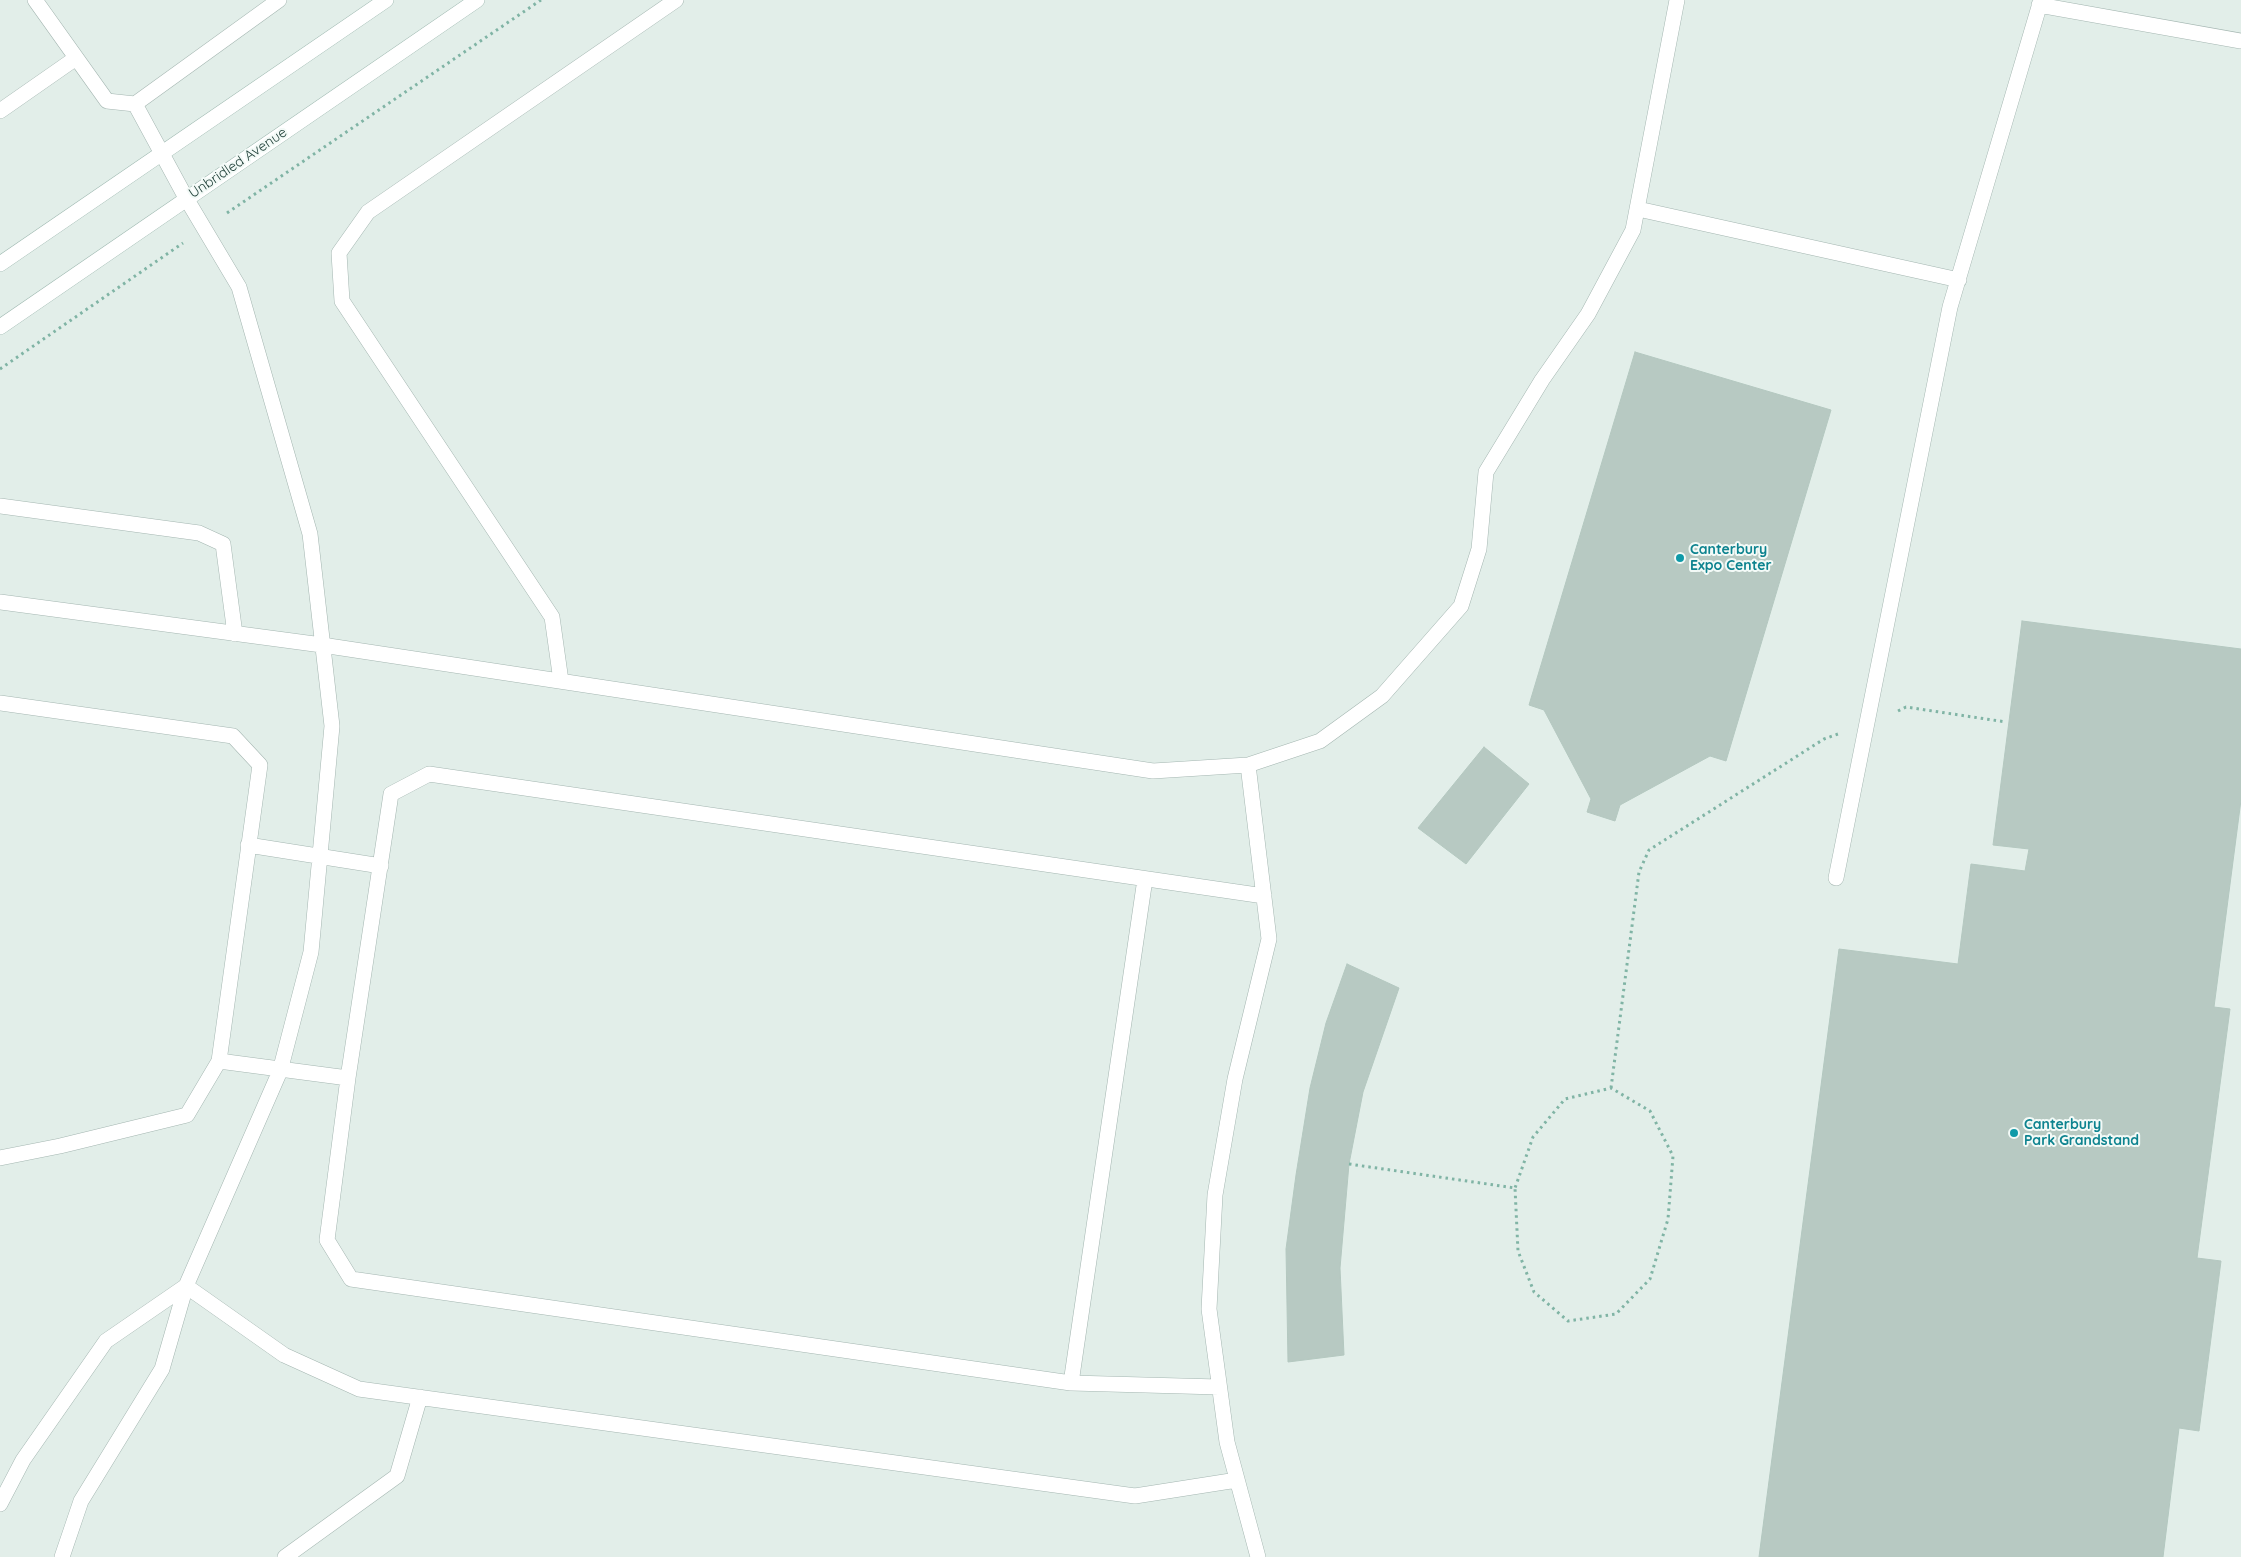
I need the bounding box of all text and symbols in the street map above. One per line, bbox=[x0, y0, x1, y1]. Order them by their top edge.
street label: Unbridled Avenue bbox=[186, 124, 290, 202]
place label: Canterbury Expo Center bbox=[1690, 542, 1772, 574]
marker: Canterbury Expo Center bbox=[1674, 552, 1686, 564]
place label: Canterbury Park Grandstand bbox=[2024, 1117, 2139, 1150]
marker: Canterbury Park Grandstand bbox=[2008, 1127, 2020, 1139]

